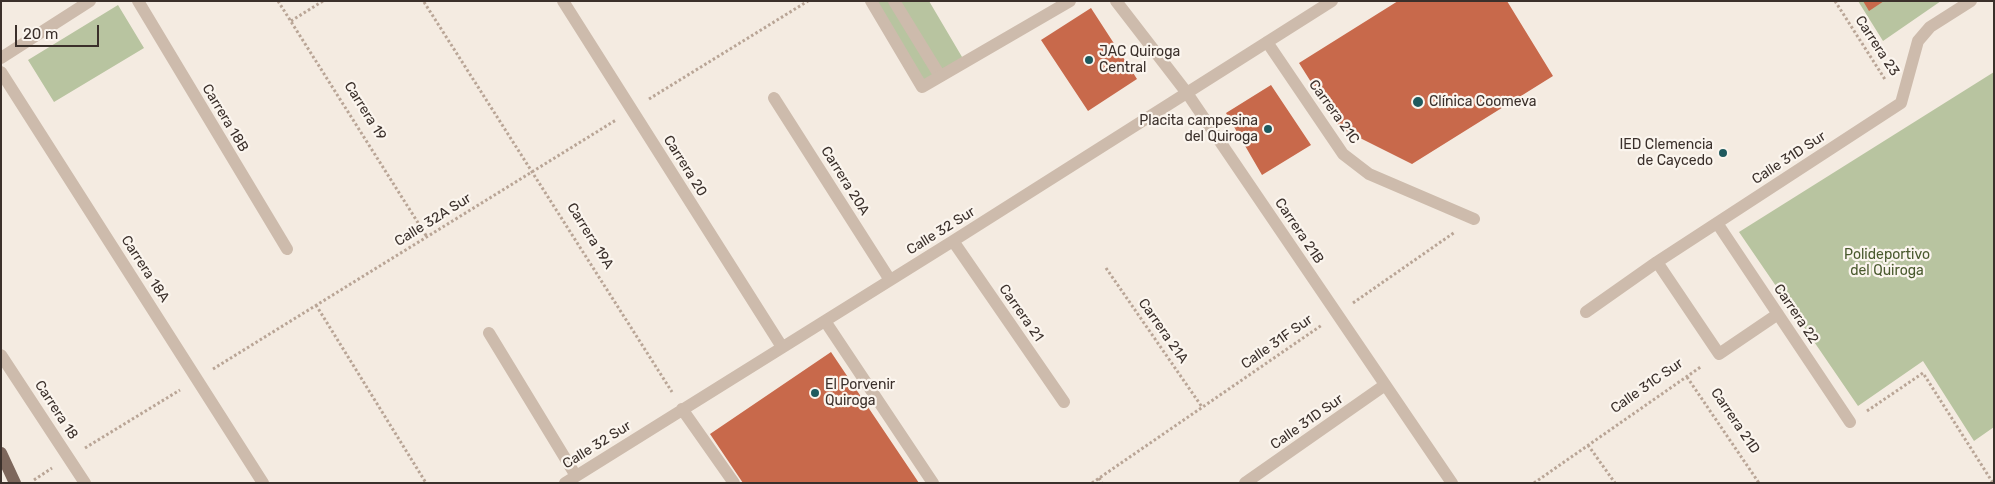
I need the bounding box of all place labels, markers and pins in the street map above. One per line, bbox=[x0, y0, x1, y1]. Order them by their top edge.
place label: JAC Quiroga Central bbox=[1099, 44, 1180, 76]
marker: JAC Quiroga Central bbox=[1083, 54, 1095, 66]
place label: Clínica Coomeva bbox=[1429, 94, 1537, 110]
marker: Clínica Coomeva bbox=[1411, 95, 1425, 109]
place label: Placita campesina del Quiroga bbox=[1139, 113, 1258, 146]
marker: Placita campesina del Quiroga bbox=[1262, 123, 1274, 135]
place label: IED Clemencia de Caycedo bbox=[1619, 137, 1713, 170]
marker: IED Clemencia de Caycedo bbox=[1717, 147, 1729, 159]
place label: El Porvenir Quiroga bbox=[825, 377, 895, 410]
marker: El Porvenir Quiroga bbox=[809, 387, 821, 399]

